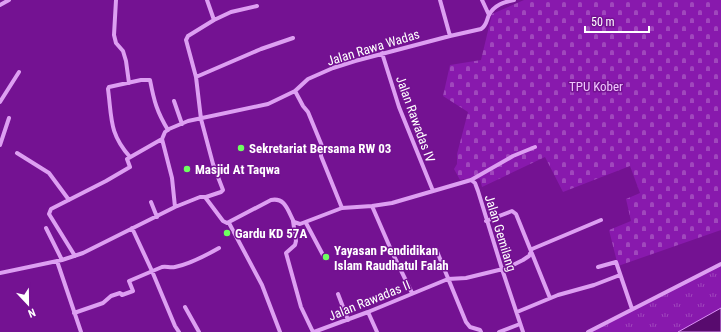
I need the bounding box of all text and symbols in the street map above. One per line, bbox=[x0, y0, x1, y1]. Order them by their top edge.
scale bar bbox=[585, 8, 649, 34]
text: 50 m bbox=[591, 15, 615, 29]
street label: Jalan Rawa Wadas bbox=[325, 26, 421, 69]
street label: Jalan Rawadas IV bbox=[393, 74, 438, 165]
park label: TPU Kober bbox=[569, 79, 623, 94]
place label: Sekretariat Bersama RW 03 bbox=[249, 141, 391, 156]
marker: Sekretariat Bersama RW 03 bbox=[236, 143, 246, 153]
place label: Masjid At Taqwa bbox=[195, 162, 280, 177]
marker: Masjid At Taqwa bbox=[182, 164, 192, 174]
street label: Jalan Gemilang bbox=[482, 193, 519, 273]
place label: Gardu KD 57A bbox=[235, 226, 307, 241]
marker: Gardu KD 57A bbox=[222, 228, 232, 238]
place label: Yayasan Pendidikan Islam Raudhatul Falah bbox=[334, 243, 449, 273]
marker: Yayasan Pendidikan Islam Raudhatul Falah bbox=[321, 252, 331, 262]
street label: Jalan Rawadas II bbox=[326, 277, 412, 324]
north arrow bbox=[8, 284, 48, 324]
text: N bbox=[26, 306, 37, 320]

